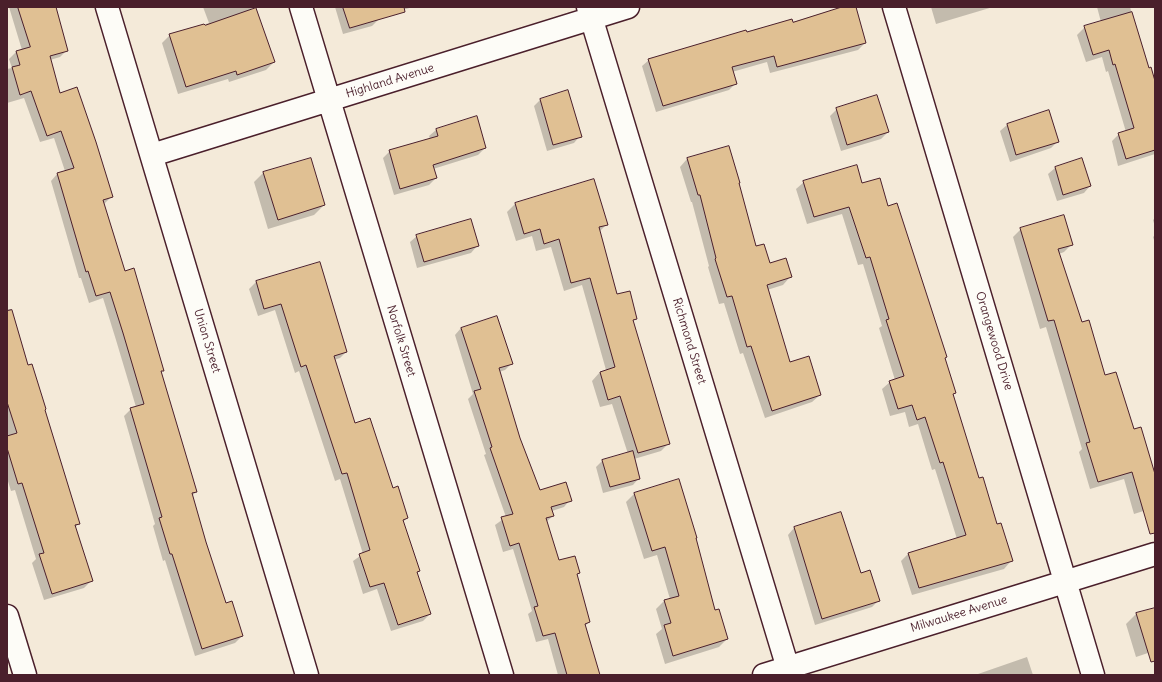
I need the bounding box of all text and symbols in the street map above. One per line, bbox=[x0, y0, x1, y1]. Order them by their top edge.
street label: Highland Avenue bbox=[344, 61, 436, 101]
street label: Orangewood Drive bbox=[972, 290, 1016, 392]
street label: Richmond Street bbox=[669, 296, 709, 386]
street label: Norfolk Street bbox=[383, 303, 419, 379]
street label: Union Street bbox=[190, 307, 224, 375]
street label: Milwaukee Avenue bbox=[909, 592, 1009, 636]

